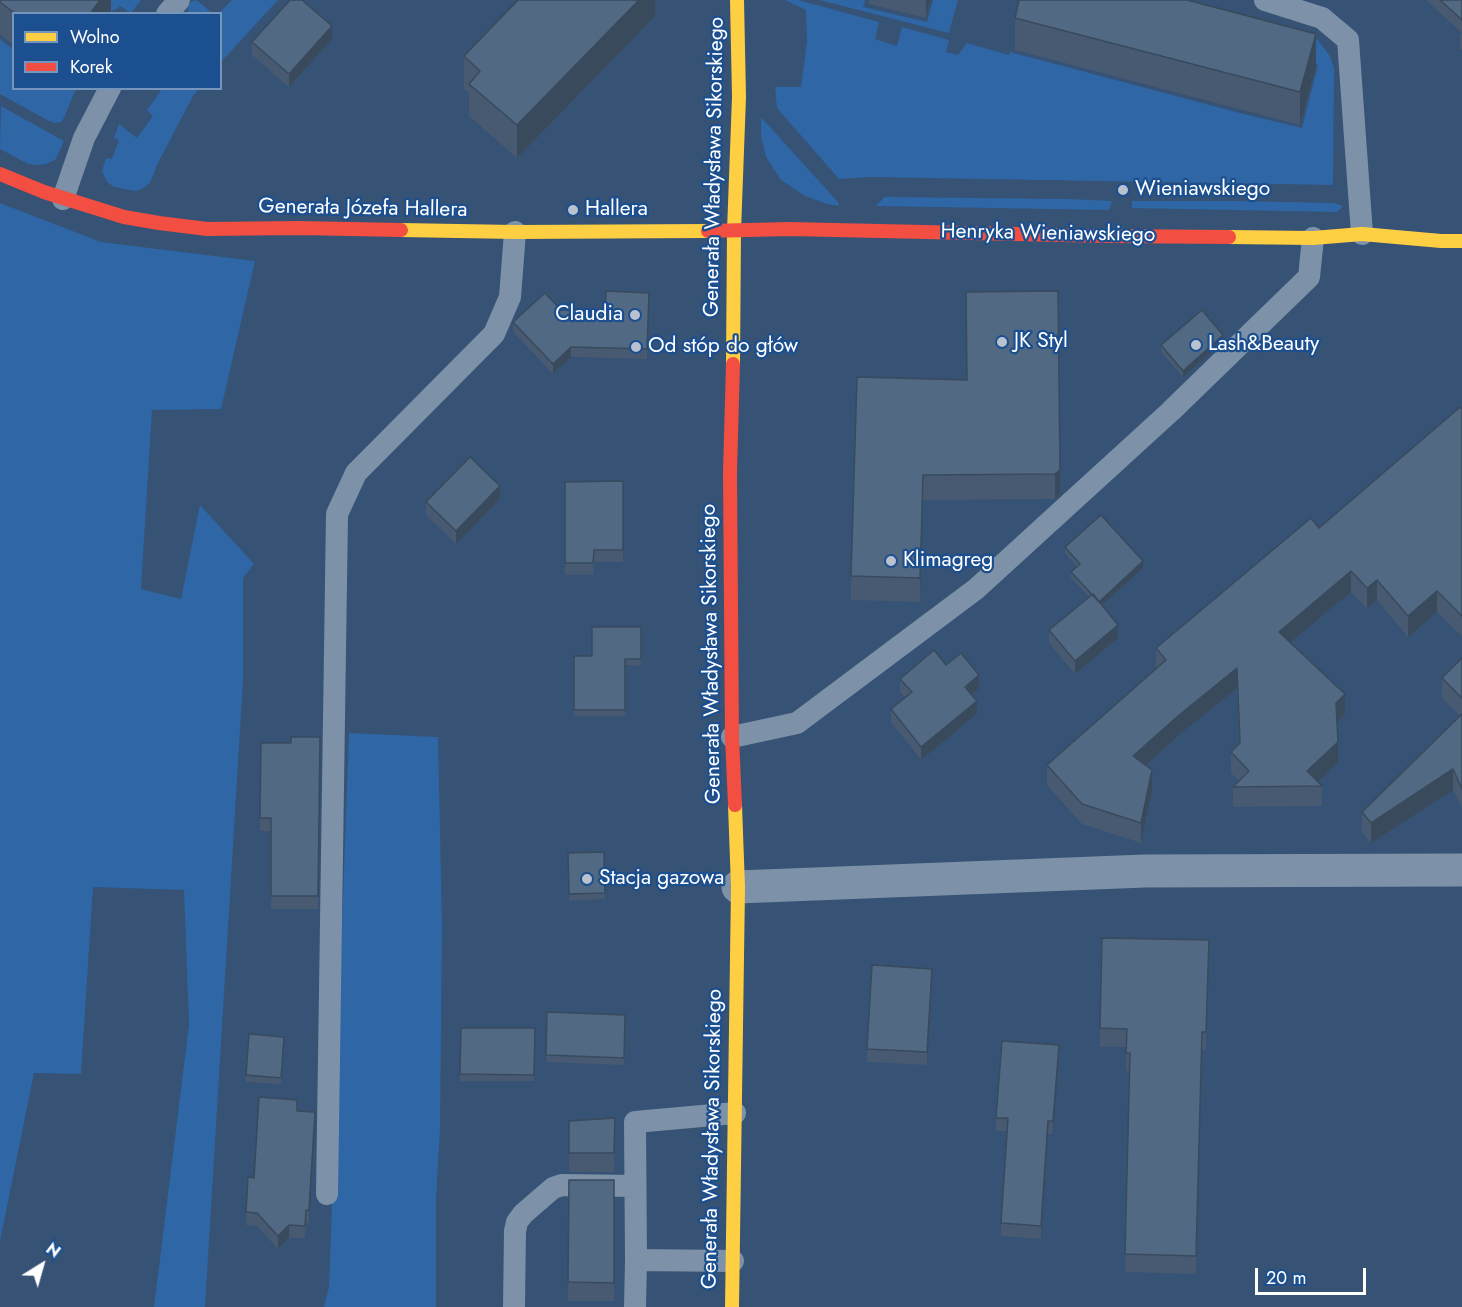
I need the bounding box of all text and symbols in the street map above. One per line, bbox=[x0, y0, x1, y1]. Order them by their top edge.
legend bbox=[12, 12, 222, 90]
street label: Generała Władysława Sikorskiego bbox=[700, 17, 730, 317]
text: Wolno bbox=[70, 24, 120, 50]
text: Korek bbox=[70, 54, 113, 80]
place label: Wieniawskiego bbox=[1135, 177, 1270, 203]
marker: Wieniawskiego bbox=[1116, 183, 1130, 197]
street label: Generała Józefa Hallera bbox=[258, 195, 468, 223]
place label: Hallera bbox=[585, 197, 648, 223]
marker: Hallera bbox=[566, 203, 580, 217]
street label: Henryka Wieniawskiego bbox=[940, 220, 1156, 248]
place label: Claudia bbox=[555, 302, 623, 328]
marker: Claudia bbox=[628, 308, 642, 322]
place label: JK Styl bbox=[1014, 329, 1068, 355]
place label: Lash&Beauty bbox=[1208, 332, 1319, 358]
place label: Od stóp do głów bbox=[648, 334, 798, 360]
marker: JK Styl bbox=[995, 335, 1009, 349]
marker: Lash&Beauty bbox=[1189, 338, 1203, 352]
marker: Od stóp do głów bbox=[629, 340, 643, 354]
street label: Generała Władysława Sikorskiego bbox=[697, 504, 727, 804]
place label: Klimagreg bbox=[903, 548, 993, 574]
marker: Klimagreg bbox=[884, 554, 898, 568]
place label: Stacja gazowa bbox=[599, 866, 724, 892]
marker: Stacja gazowa bbox=[580, 872, 594, 886]
street label: Generała Władysława Sikorskiego bbox=[698, 989, 728, 1289]
north arrow bbox=[12, 1235, 72, 1295]
text: N bbox=[41, 1237, 65, 1263]
scale bar bbox=[1258, 1256, 1369, 1294]
text: 20 m bbox=[1266, 1265, 1306, 1291]

